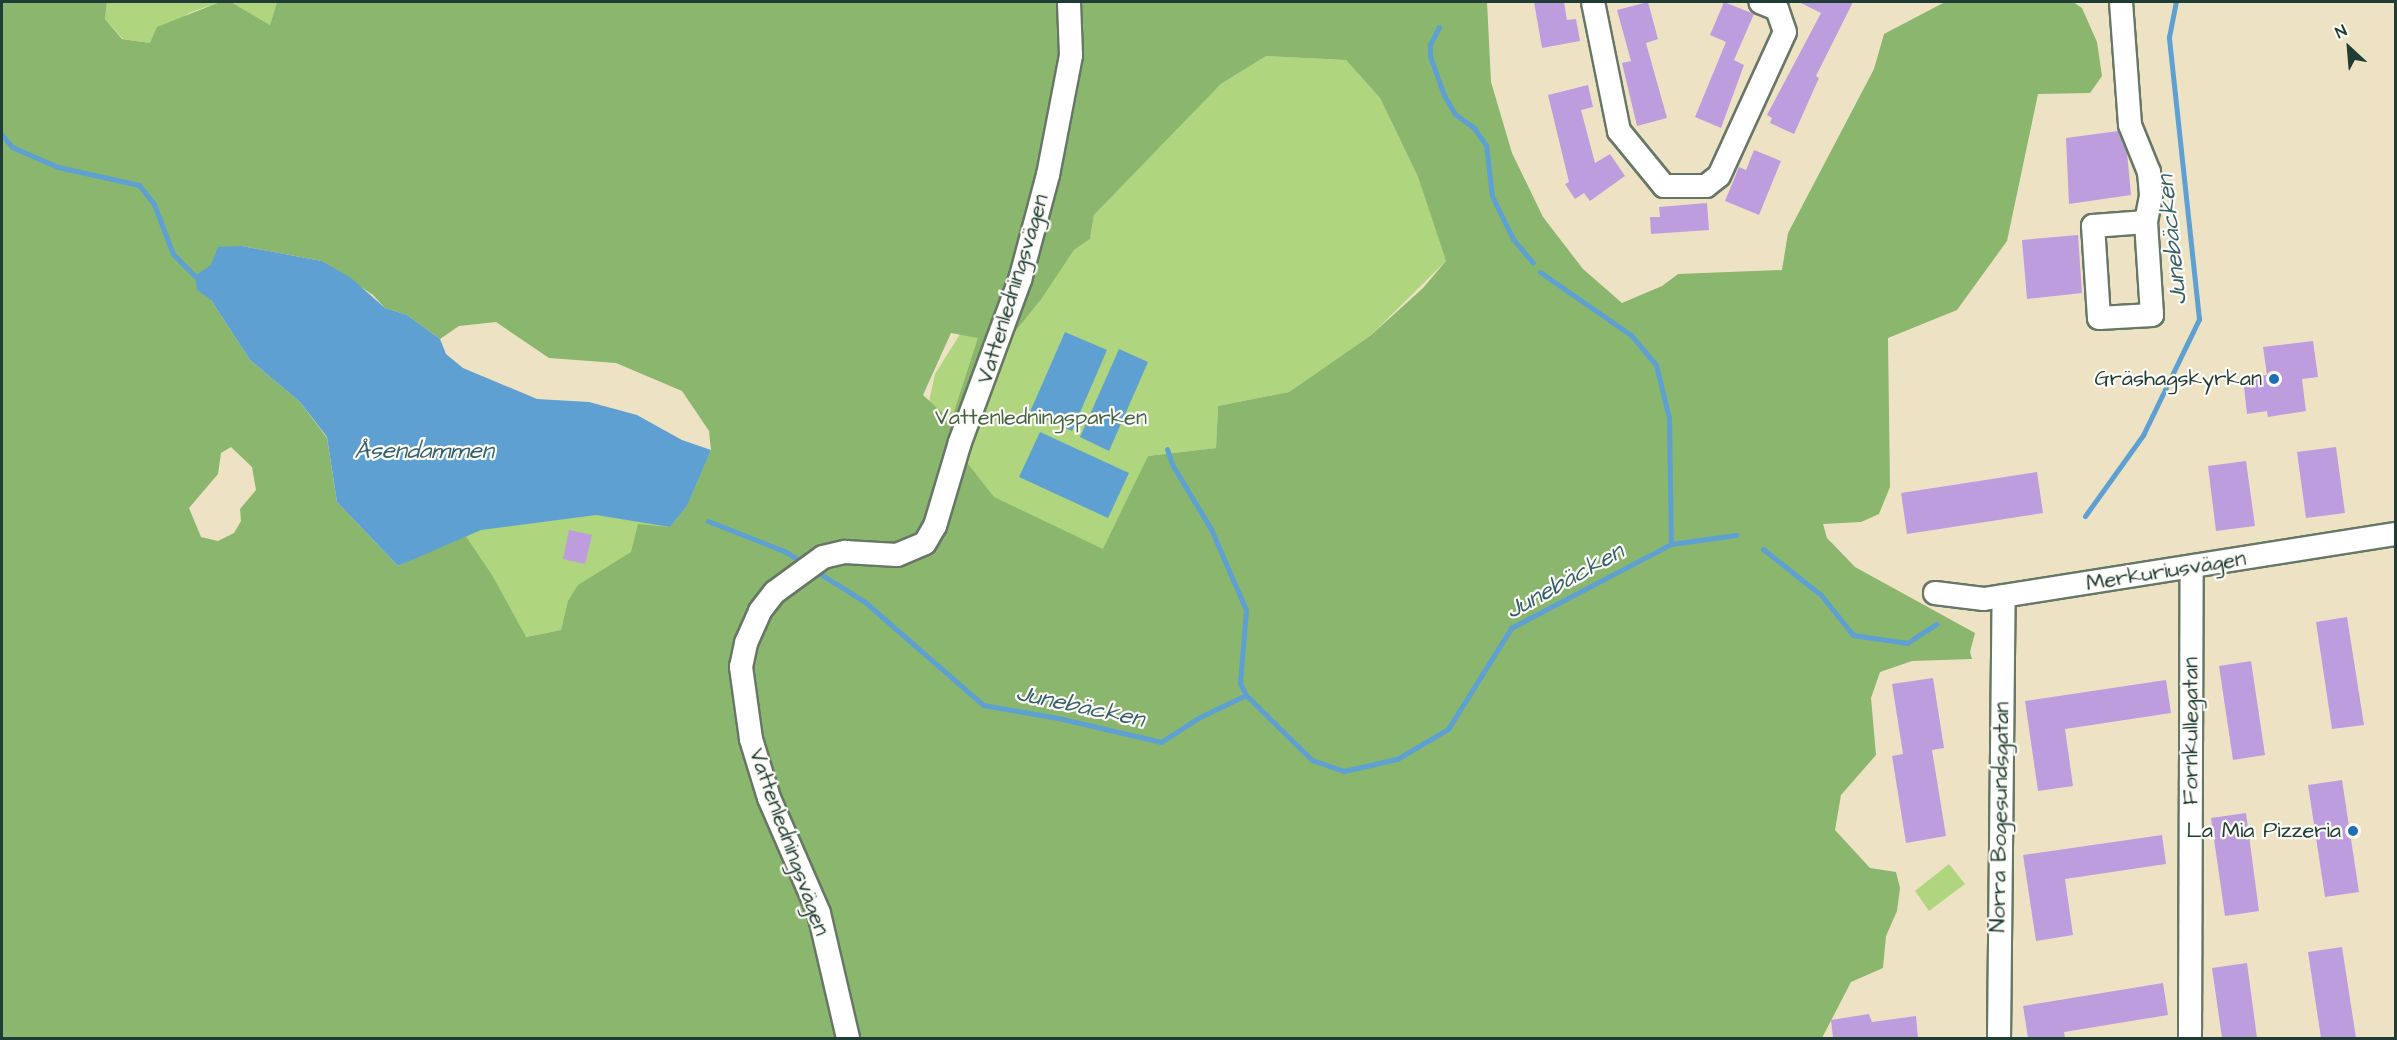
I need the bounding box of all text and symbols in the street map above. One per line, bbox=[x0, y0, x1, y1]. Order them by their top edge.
north arrow bbox=[2319, 18, 2379, 78]
text: N bbox=[2332, 20, 2350, 44]
water label: Junebäcken bbox=[2152, 174, 2194, 306]
street label: Vattenledningsvägen bbox=[972, 191, 1054, 387]
place label: Gräshagskyrkan bbox=[2094, 366, 2262, 392]
marker: Gräshagskyrkan bbox=[2267, 372, 2281, 386]
park label: Vattenledningsparken bbox=[935, 405, 1147, 431]
water label: Åsendammen bbox=[354, 438, 494, 466]
water label: Junebäcken bbox=[1501, 538, 1629, 626]
street label: Merkuriusvägen bbox=[2084, 545, 2248, 597]
street label: Fornkullegatan bbox=[2178, 657, 2204, 805]
water label: Junebäcken bbox=[1013, 679, 1147, 735]
street label: Norra Bogesundsgatan bbox=[1985, 701, 2015, 933]
street label: Vattenledningsvägen bbox=[743, 745, 835, 939]
place label: La Mia Pizzeria bbox=[2187, 818, 2341, 844]
marker: La Mia Pizzeria bbox=[2346, 824, 2360, 838]

